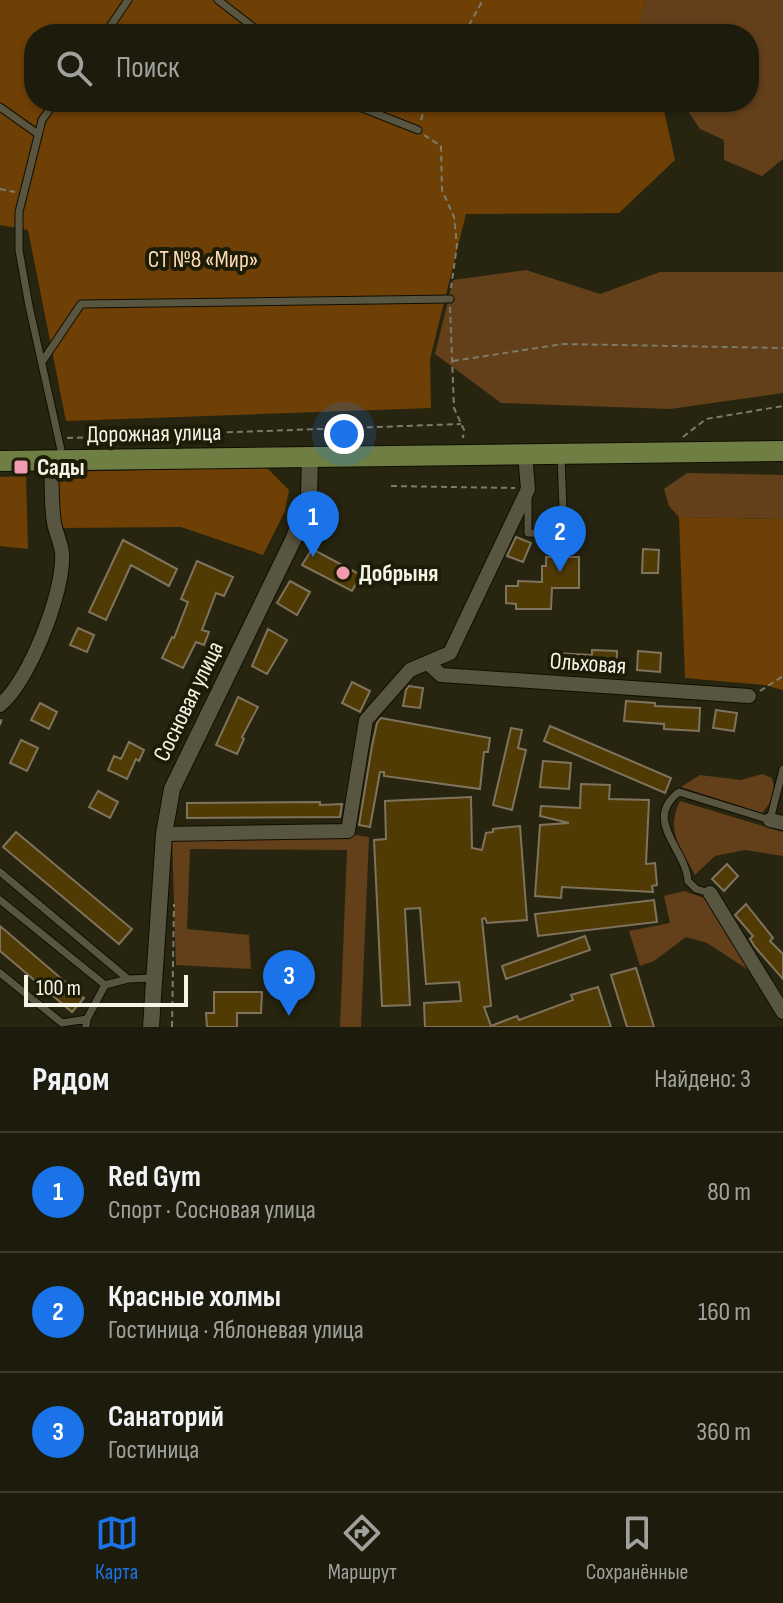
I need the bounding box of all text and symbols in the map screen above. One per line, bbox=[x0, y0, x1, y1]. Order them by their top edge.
search box bbox=[24, 24, 759, 112]
icon: search bbox=[52, 46, 96, 90]
text: Поиск bbox=[116, 50, 179, 86]
park label: СТ №8 «Мир» bbox=[148, 245, 258, 274]
your location bbox=[324, 414, 364, 454]
street label: Дорожная улица bbox=[87, 418, 222, 449]
place label: Сады bbox=[37, 453, 85, 482]
marker: Сады bbox=[12, 458, 30, 476]
pin: 1 bbox=[287, 491, 339, 557]
pin: 2 bbox=[534, 506, 586, 572]
place label: Добрыня bbox=[359, 559, 438, 588]
marker: Добрыня bbox=[334, 564, 352, 582]
street label: Сосновая улица bbox=[147, 636, 230, 766]
street label: Ольховая bbox=[549, 646, 627, 681]
pin: 3 bbox=[263, 950, 315, 1016]
scale bar bbox=[24, 971, 188, 1007]
text: 100 m bbox=[36, 975, 81, 1002]
text: Рядом bbox=[32, 1059, 110, 1100]
text: Найдено: 3 bbox=[654, 1064, 751, 1095]
text: Red Gym bbox=[108, 1159, 201, 1195]
text: 1 bbox=[53, 1177, 63, 1208]
text: 80 m bbox=[707, 1177, 751, 1208]
text: Спорт · Сосновая улица bbox=[108, 1195, 316, 1226]
text: Красные холмы bbox=[108, 1279, 281, 1315]
text: 2 bbox=[52, 1297, 64, 1328]
text: 160 m bbox=[698, 1297, 751, 1328]
text: Гостиница · Яблоневая улица bbox=[108, 1315, 364, 1346]
text: Санаторий bbox=[108, 1399, 224, 1435]
text: 3 bbox=[52, 1417, 64, 1448]
text: 360 m bbox=[696, 1417, 751, 1448]
text: Гостиница bbox=[108, 1435, 199, 1466]
tab: Карта bbox=[95, 1511, 139, 1586]
tab: Маршрут bbox=[328, 1511, 397, 1586]
tab: Сохранённые bbox=[586, 1511, 688, 1586]

